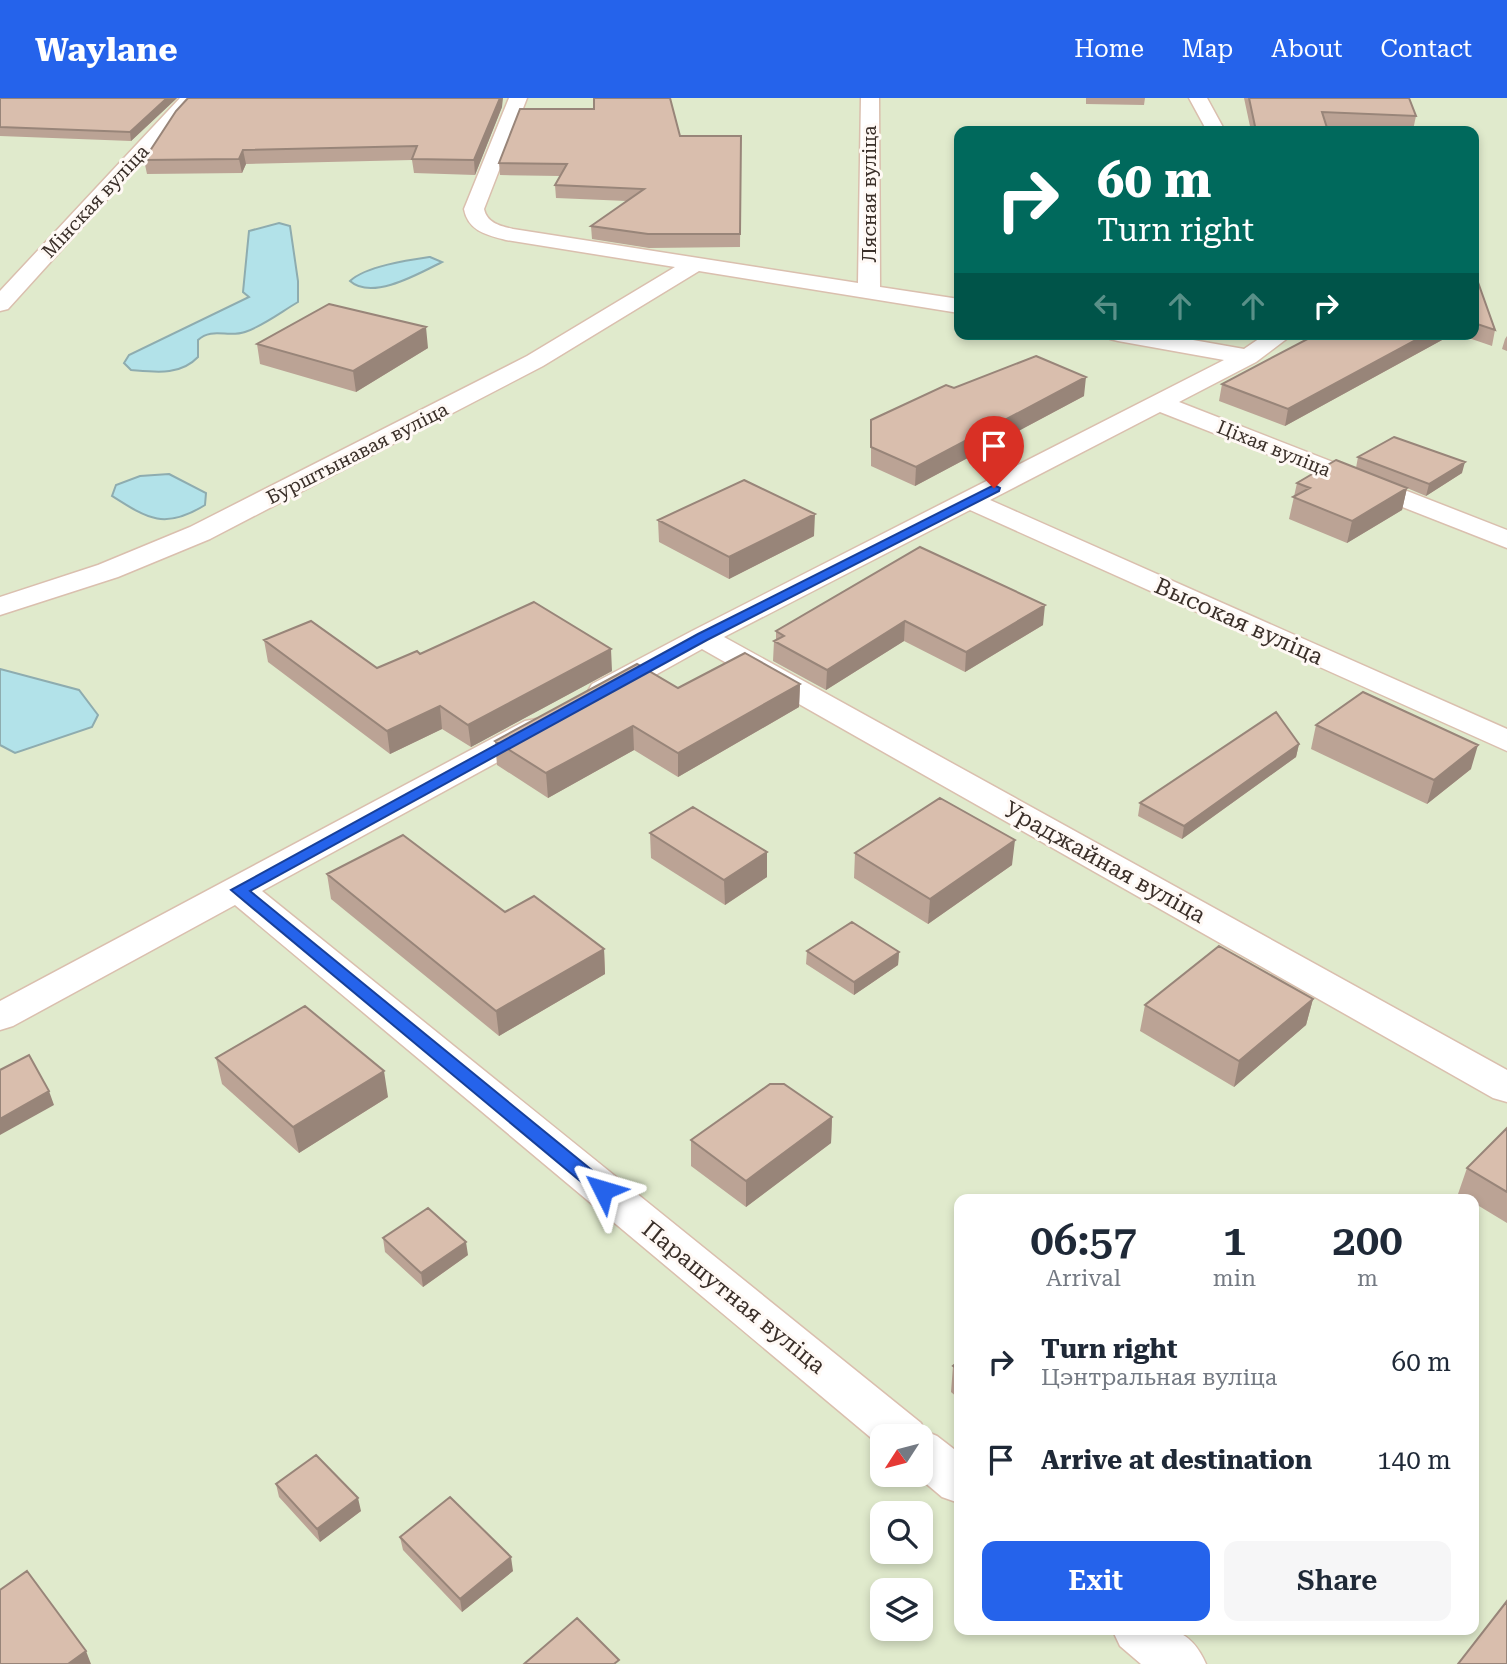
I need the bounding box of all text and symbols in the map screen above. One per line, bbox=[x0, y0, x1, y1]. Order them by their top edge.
text: Waylane bbox=[35, 30, 178, 69]
text: Home bbox=[1074, 35, 1144, 63]
text: Map bbox=[1182, 35, 1233, 63]
text: About bbox=[1271, 35, 1342, 63]
text: Contact bbox=[1380, 35, 1472, 63]
street label: Лясная вуліца bbox=[858, 125, 881, 262]
street label: Мінская вуліца bbox=[37, 139, 154, 263]
text: 60 m bbox=[1097, 152, 1212, 209]
icon: right bbox=[982, 154, 1073, 245]
text: Turn right bbox=[1097, 211, 1254, 249]
icon: left bbox=[1088, 287, 1126, 325]
icon: ahead bbox=[1161, 287, 1199, 325]
icon: ahead bbox=[1234, 287, 1272, 325]
icon: right bbox=[1307, 287, 1345, 325]
street label: Бурштынавая вуліца bbox=[262, 397, 453, 509]
street label: Ціхая вуліца bbox=[1214, 415, 1335, 482]
pin bbox=[964, 416, 1024, 488]
icon: arrive bbox=[975, 427, 1013, 465]
street label: Высокая вуліца bbox=[1150, 572, 1328, 671]
street label: Ураджайная вуліца bbox=[999, 796, 1211, 929]
position arrow bbox=[566, 1153, 640, 1227]
street label: Парашутная вуліца bbox=[637, 1215, 831, 1380]
text: 06:57 bbox=[1030, 1216, 1137, 1265]
text: 1 bbox=[1223, 1216, 1246, 1265]
text: 200 bbox=[1332, 1216, 1403, 1265]
text: Arrival bbox=[1046, 1265, 1121, 1292]
text: min bbox=[1213, 1265, 1256, 1292]
text: m bbox=[1357, 1265, 1378, 1292]
text: Turn right bbox=[1041, 1334, 1177, 1364]
icon: right bbox=[982, 1343, 1020, 1381]
text: 60 m bbox=[1392, 1347, 1451, 1377]
text: Цэнтральная вуліца bbox=[1041, 1364, 1277, 1391]
north arrow bbox=[870, 1424, 933, 1488]
map controls bbox=[870, 1424, 933, 1641]
icon: arrive bbox=[982, 1441, 1020, 1479]
text: Arrive at destination bbox=[1041, 1445, 1312, 1475]
text: 140 m bbox=[1377, 1445, 1451, 1475]
button: search bbox=[870, 1501, 933, 1564]
button: Exit bbox=[982, 1541, 1210, 1621]
button: Share bbox=[1224, 1541, 1451, 1621]
button: layers bbox=[870, 1578, 933, 1641]

